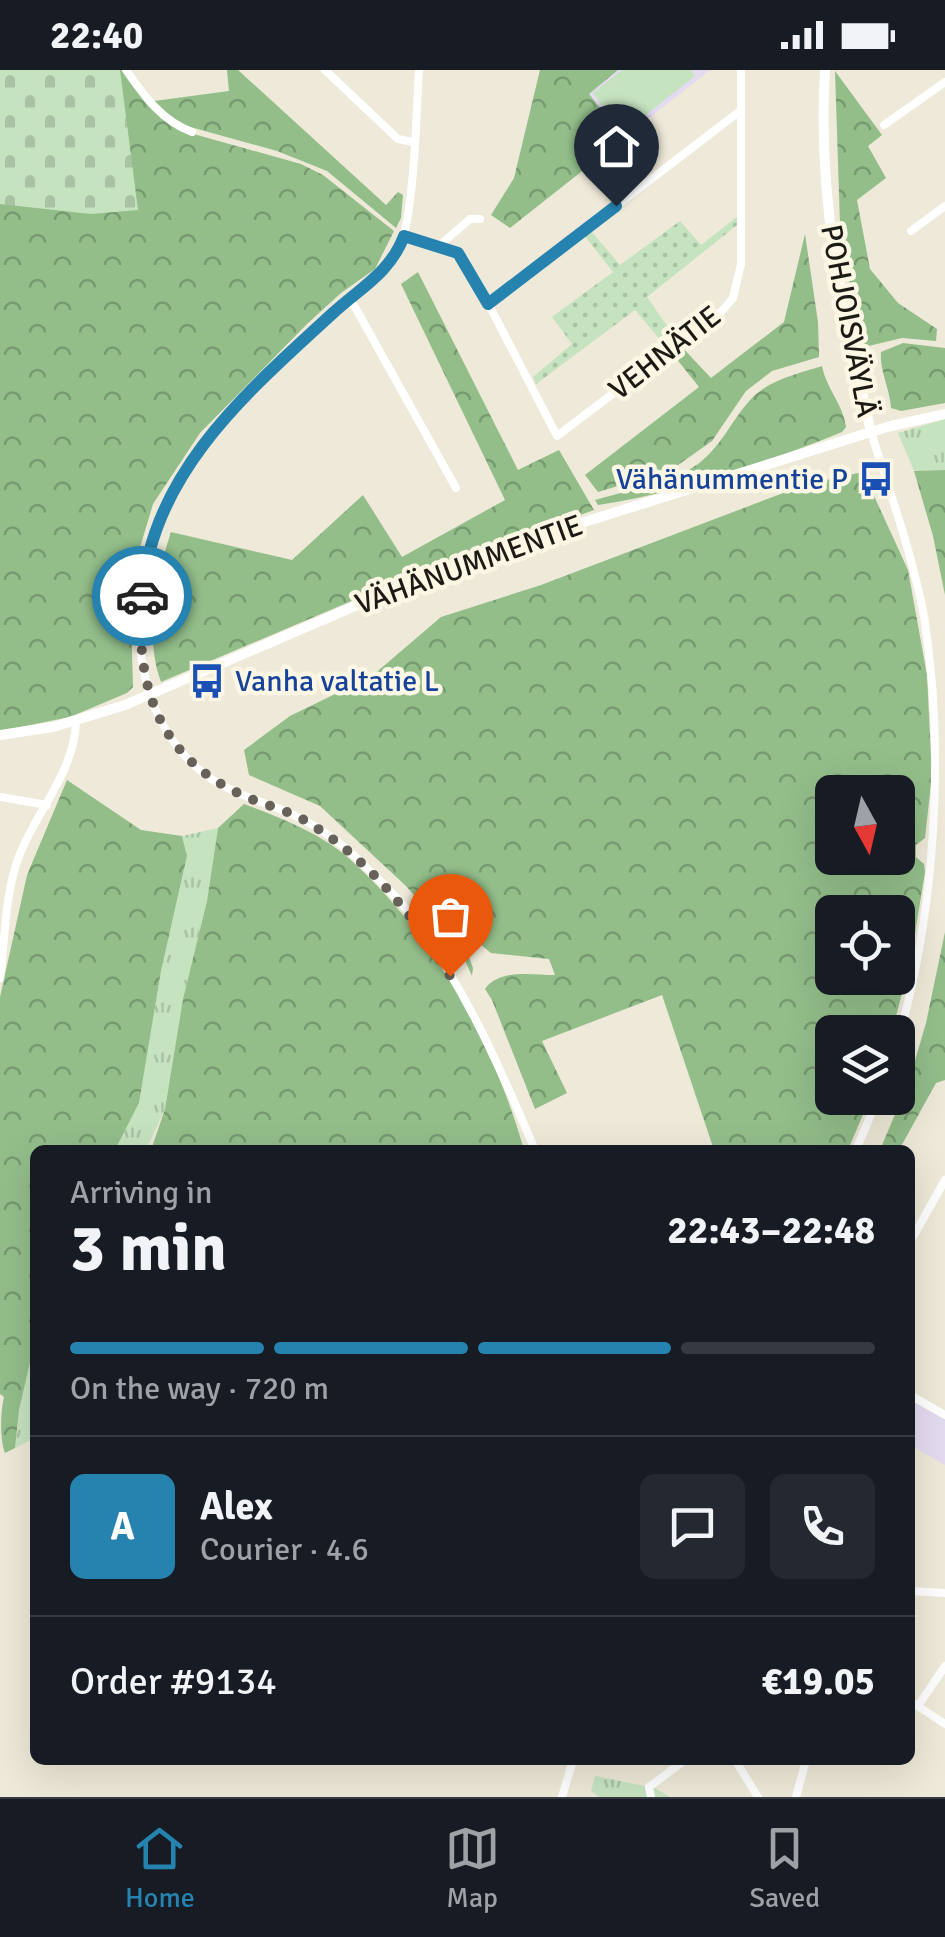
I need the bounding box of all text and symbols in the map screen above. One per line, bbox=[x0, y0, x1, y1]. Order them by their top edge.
text: 22:40 bbox=[50, 12, 143, 59]
pin bbox=[574, 104, 659, 207]
icon: home bbox=[589, 119, 644, 174]
street label: POHJOISVÄYLÄ bbox=[812, 221, 886, 421]
street label: VEHNÄTIE bbox=[602, 298, 728, 408]
bus stop icon: Vähänummentie P bbox=[857, 460, 895, 498]
place label: Vähänummentie P bbox=[616, 461, 848, 498]
street label: VÄHÄNUMMENTIE bbox=[350, 507, 588, 623]
courier bbox=[92, 546, 192, 646]
icon: car bbox=[115, 569, 170, 624]
bus stop icon: Vanha valtatie L bbox=[188, 662, 226, 700]
place label: Vanha valtatie L bbox=[235, 663, 439, 700]
north arrow bbox=[815, 775, 915, 875]
map controls bbox=[815, 775, 915, 1115]
pin bbox=[408, 874, 493, 977]
icon: bag bbox=[423, 889, 478, 944]
button: locate bbox=[815, 895, 915, 995]
button: layers bbox=[815, 1015, 915, 1115]
text: Arriving in bbox=[70, 1173, 212, 1212]
text: 22:43–22:48 bbox=[667, 1207, 875, 1254]
text: 3 min bbox=[70, 1209, 227, 1289]
text: On the way · 720 m bbox=[70, 1369, 329, 1408]
button: chat bbox=[640, 1474, 745, 1579]
button: phone bbox=[770, 1474, 875, 1579]
text: Alex bbox=[200, 1483, 273, 1530]
text: A bbox=[110, 1503, 135, 1550]
text: Courier · 4.6 bbox=[200, 1530, 369, 1569]
text: Order #9134 bbox=[70, 1658, 277, 1705]
text: €19.05 bbox=[762, 1658, 875, 1705]
tab: Home bbox=[125, 1821, 195, 1915]
tab: Map bbox=[445, 1821, 500, 1915]
tab: Saved bbox=[750, 1821, 820, 1915]

